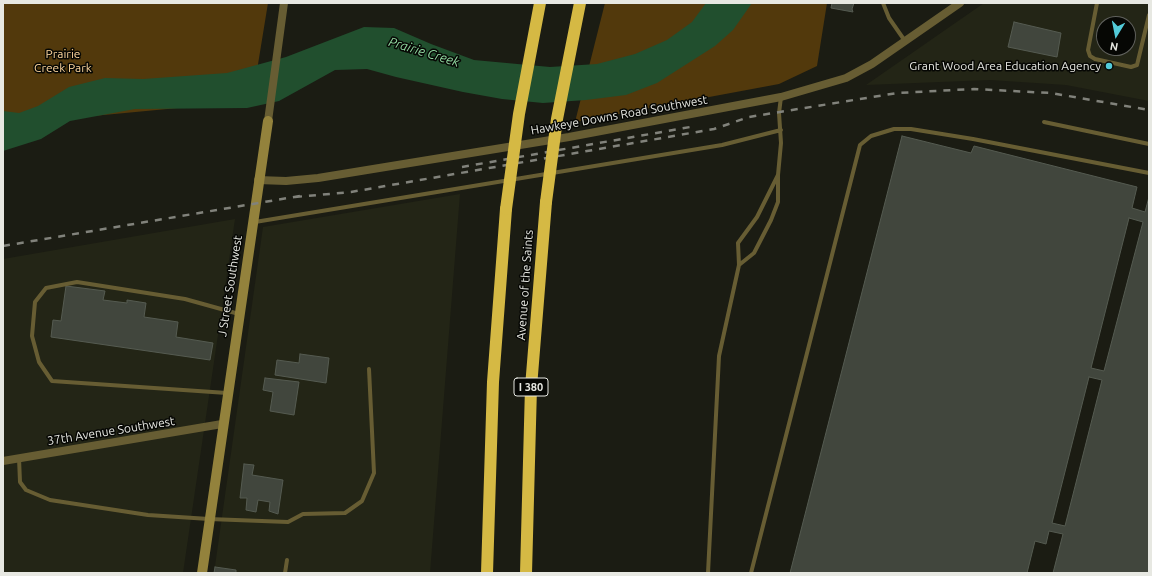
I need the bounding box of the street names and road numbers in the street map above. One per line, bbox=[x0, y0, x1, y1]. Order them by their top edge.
street label: Hawkeye Downs Road Southwest bbox=[530, 92, 708, 138]
street label: Avenue of the Saints bbox=[514, 229, 536, 341]
street label: J Street Southwest bbox=[215, 234, 245, 338]
road number: I 380 bbox=[514, 378, 548, 396]
street label: 37th Avenue Southwest bbox=[46, 414, 176, 448]

